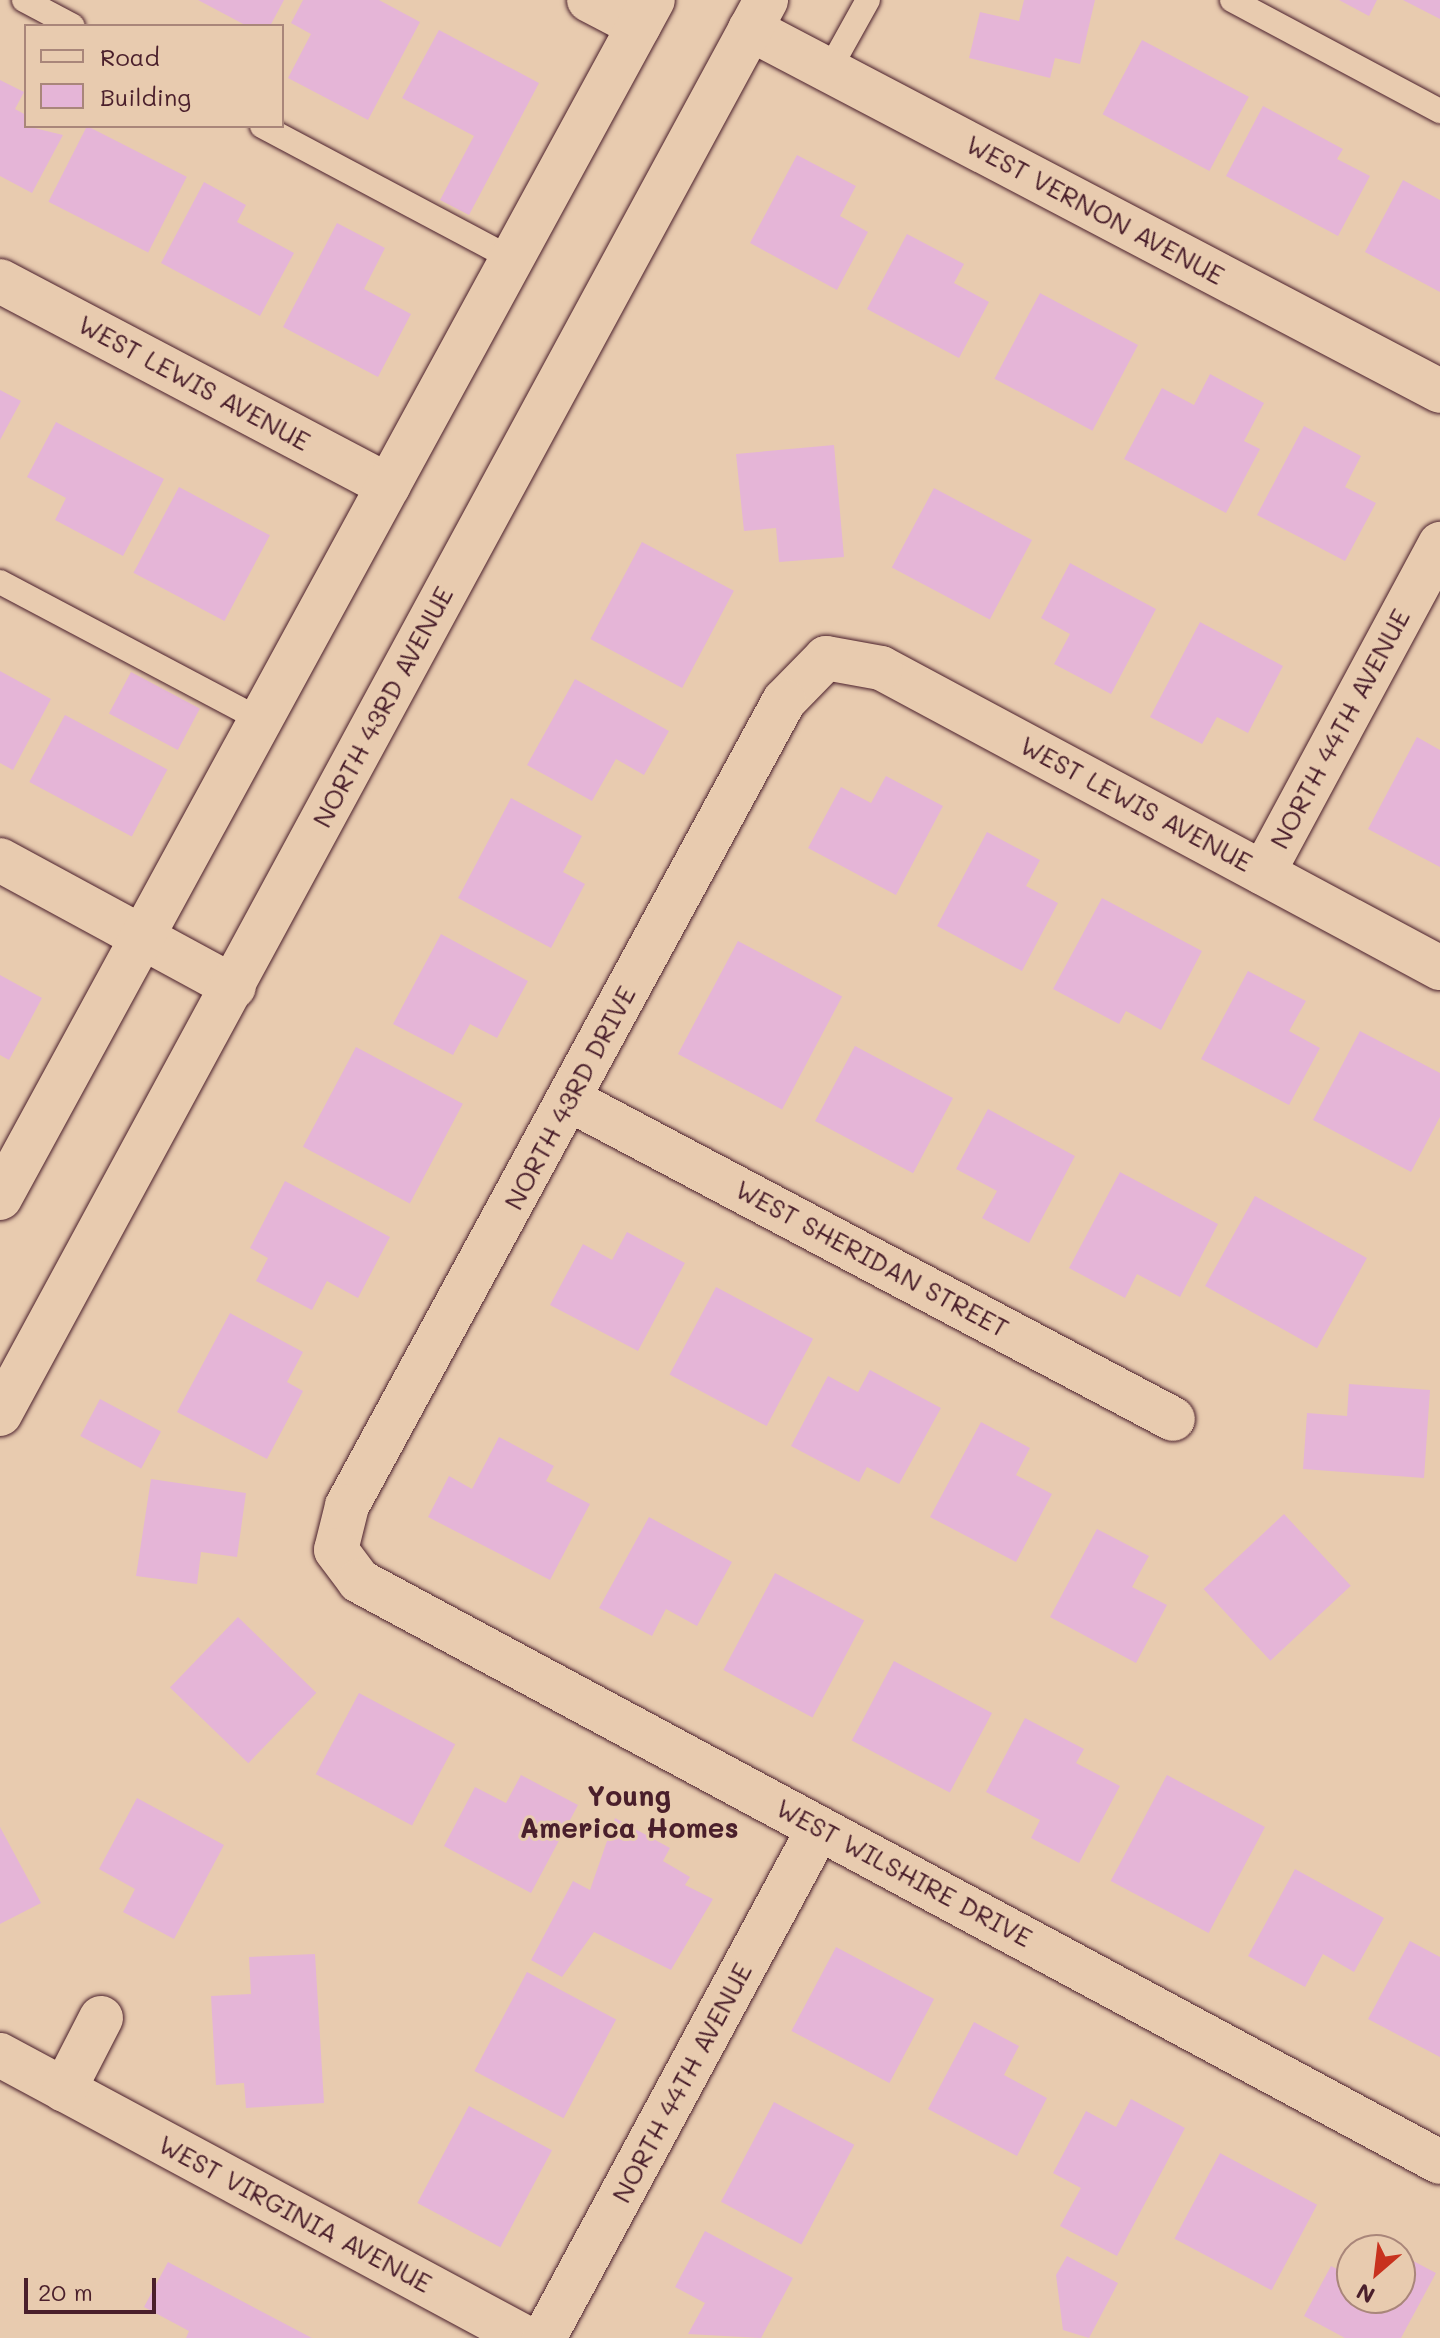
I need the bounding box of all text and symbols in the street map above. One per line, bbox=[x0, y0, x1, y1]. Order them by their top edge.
legend bbox=[24, 24, 284, 128]
text: Road bbox=[100, 41, 160, 72]
text: Building bbox=[100, 81, 191, 112]
street label: WEST VERNON AVENUE bbox=[961, 129, 1229, 291]
street label: WEST LEWIS AVENUE bbox=[73, 309, 315, 457]
street label: NORTH 43RD AVENUE bbox=[306, 581, 460, 833]
street label: NORTH 44TH AVENUE bbox=[1264, 604, 1416, 854]
street label: WEST LEWIS AVENUE bbox=[1015, 730, 1257, 878]
street label: NORTH 43RD DRIVE bbox=[498, 981, 642, 1215]
street label: WEST SHERIDAN STREET bbox=[730, 1174, 1014, 1344]
district label: Young America Homes bbox=[519, 1778, 739, 1844]
street label: WEST WILSHIRE DRIVE bbox=[771, 1792, 1037, 1954]
street label: NORTH 44TH AVENUE bbox=[606, 1958, 758, 2208]
street label: WEST VIRGINIA AVENUE bbox=[153, 2129, 437, 2299]
north arrow bbox=[1336, 2234, 1416, 2314]
scale bar bbox=[28, 2262, 160, 2312]
text: 20 m bbox=[38, 2276, 93, 2307]
text: N bbox=[1351, 2277, 1380, 2311]

